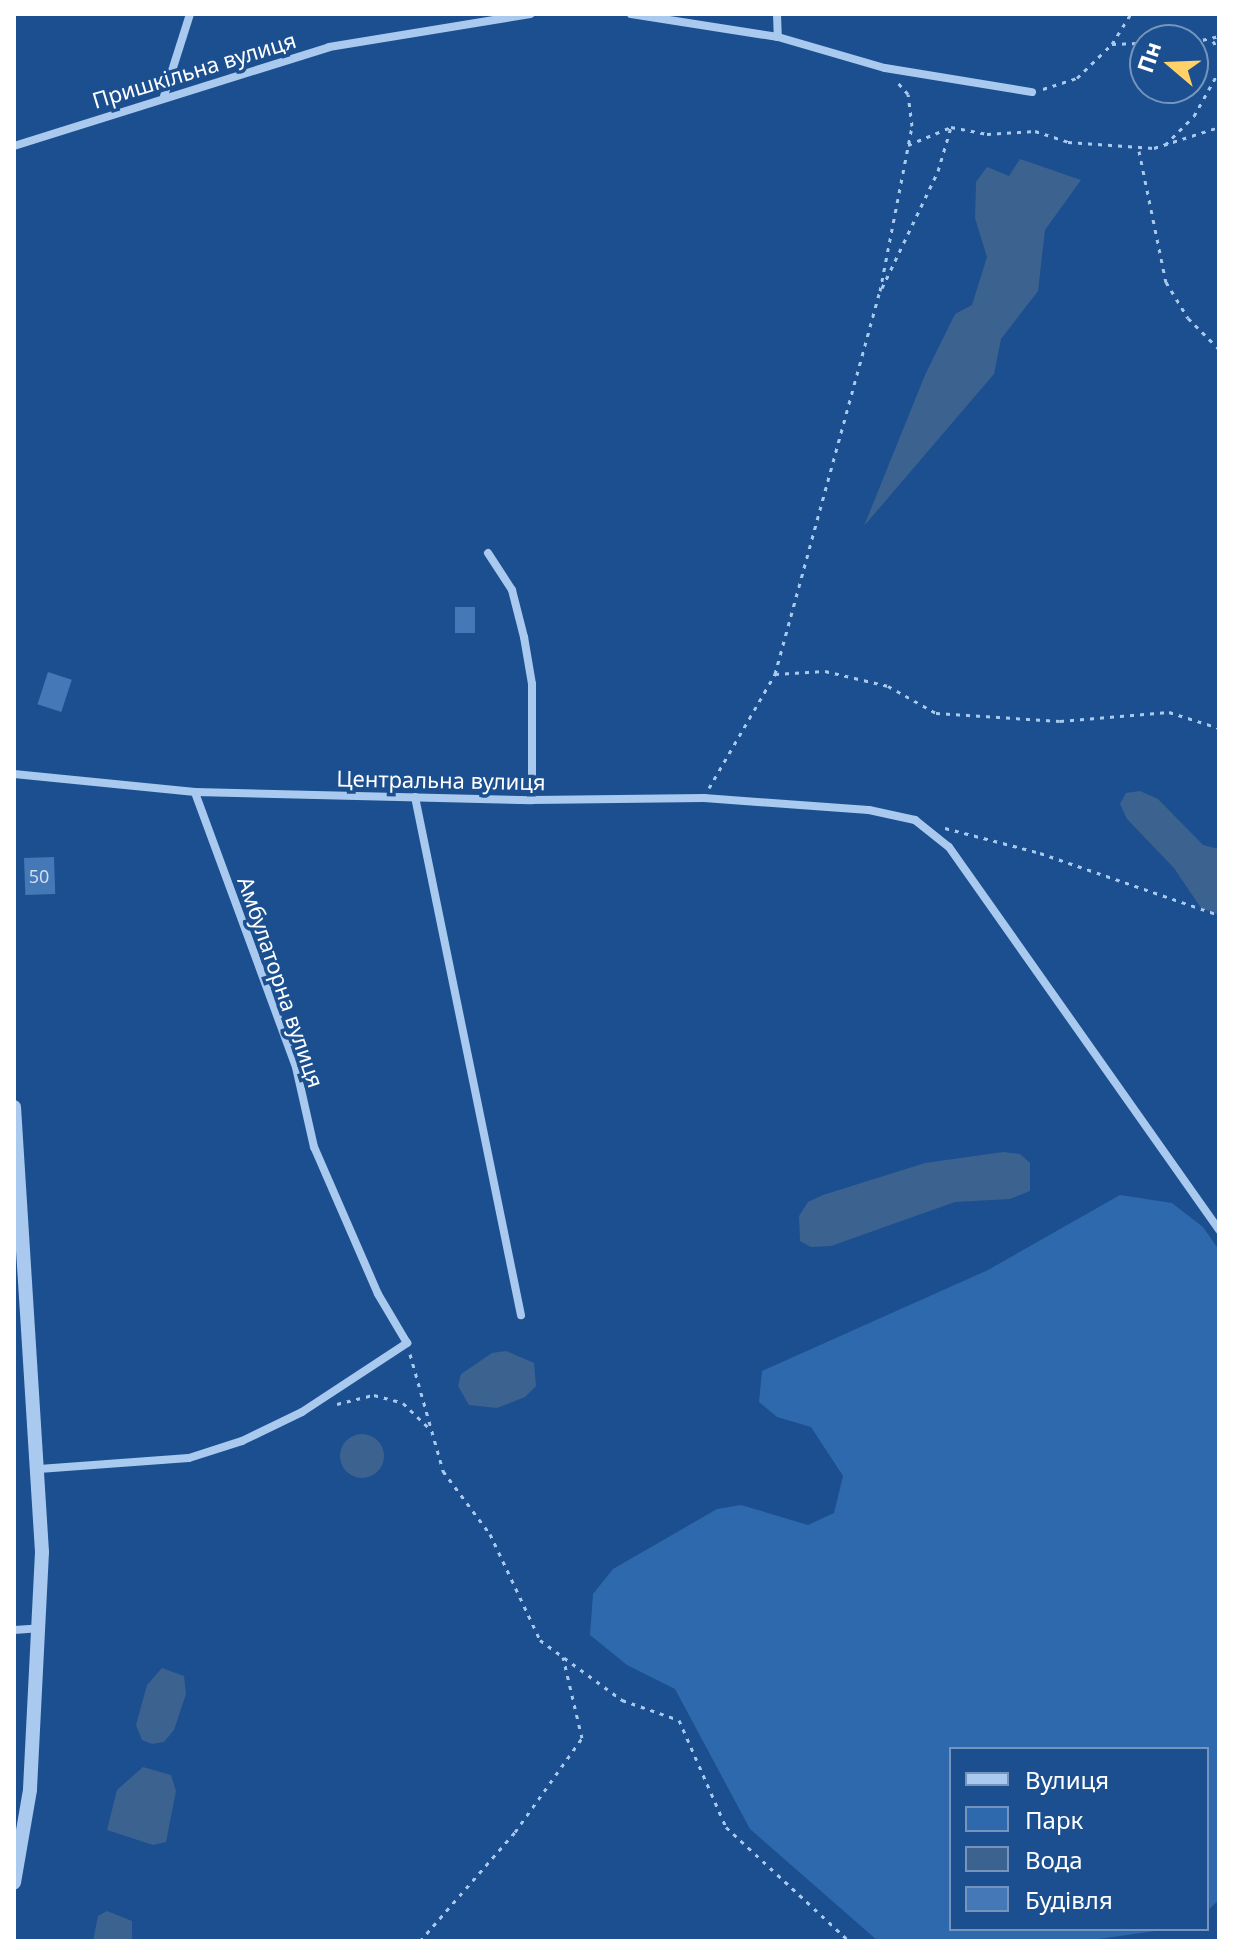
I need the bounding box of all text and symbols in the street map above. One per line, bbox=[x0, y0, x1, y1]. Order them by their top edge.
north arrow bbox=[1129, 24, 1209, 104]
street label: Пришкільна вулиця bbox=[89, 26, 299, 114]
text: Пн bbox=[1129, 37, 1167, 76]
street label: Центральна вулиця bbox=[336, 765, 546, 795]
house number: 50 bbox=[29, 865, 49, 887]
street label: Амбулаторна вулиця bbox=[232, 873, 330, 1091]
legend bbox=[949, 1747, 1209, 1931]
text: Вулиця bbox=[1025, 1763, 1109, 1796]
text: Парк bbox=[1025, 1803, 1083, 1836]
text: Вода bbox=[1025, 1843, 1083, 1876]
text: Будівля bbox=[1025, 1883, 1113, 1916]

